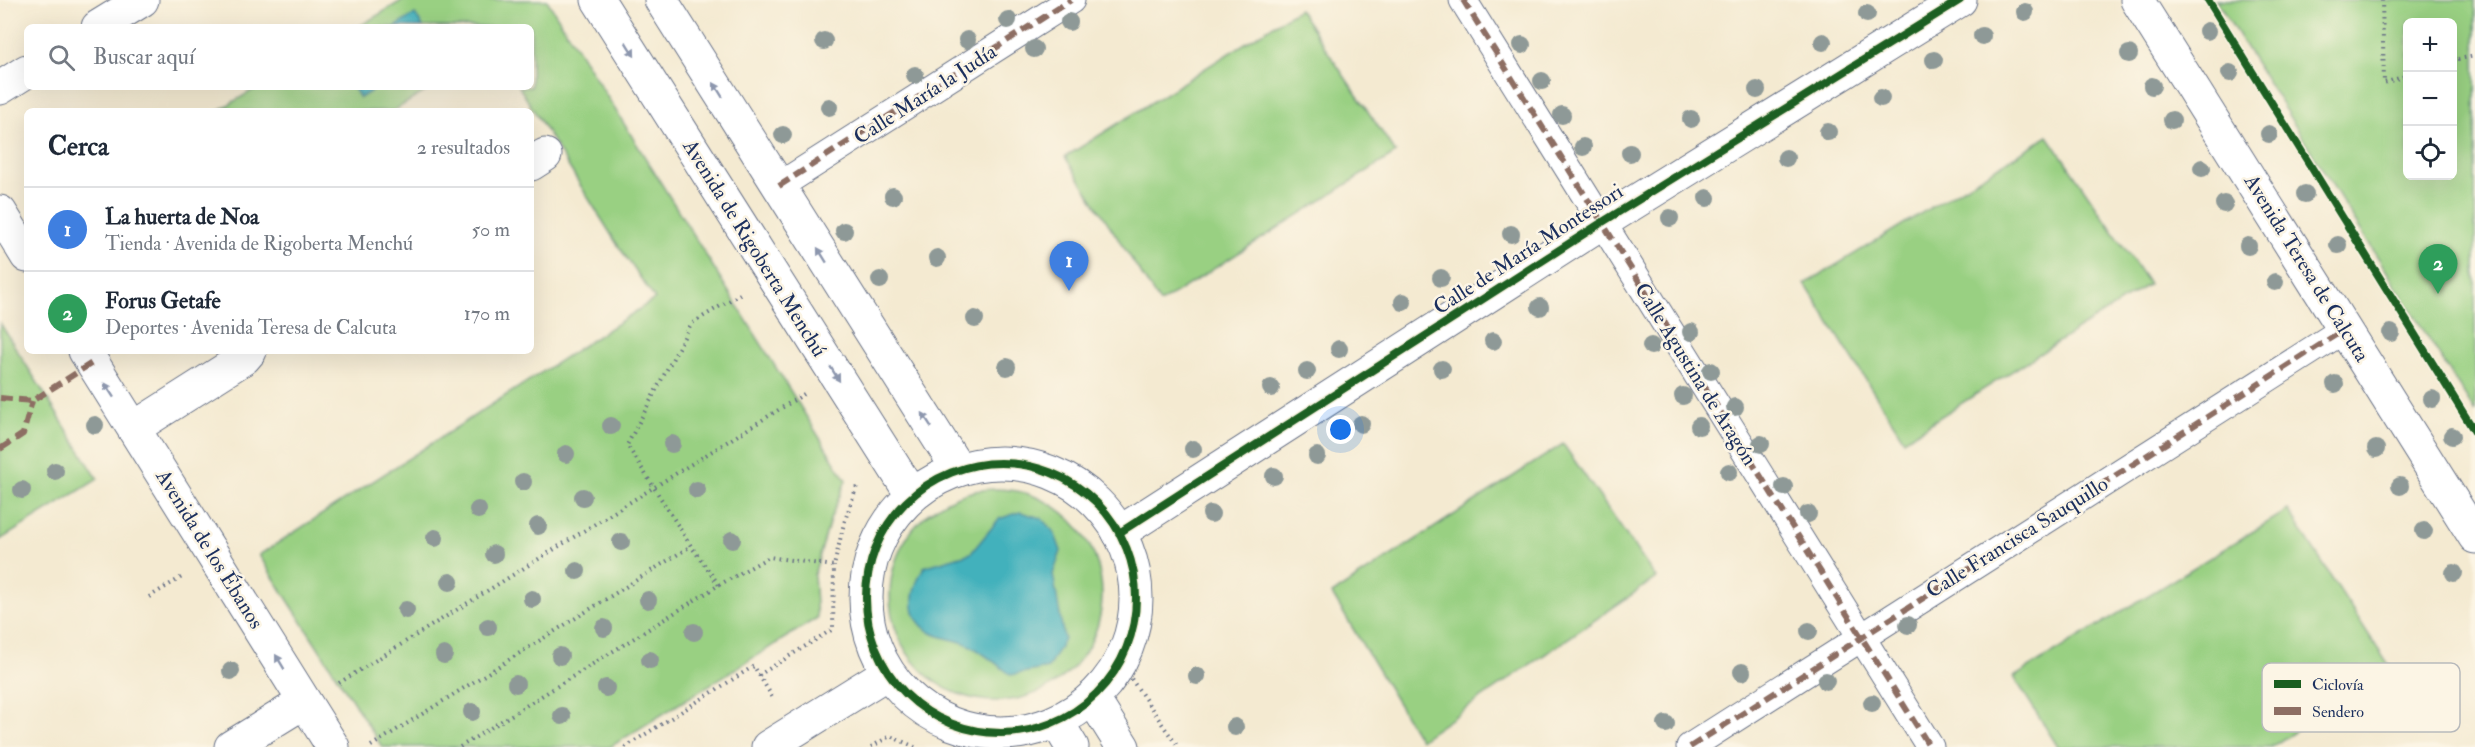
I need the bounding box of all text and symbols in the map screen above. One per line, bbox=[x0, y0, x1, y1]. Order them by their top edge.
map controls bbox=[2403, 18, 2457, 180]
button: + bbox=[2403, 18, 2457, 72]
search box bbox=[24, 24, 534, 90]
street label: Calle María la Judía bbox=[849, 38, 1002, 151]
icon: search bbox=[45, 41, 78, 74]
one-way arrow bbox=[624, 41, 635, 58]
text: Buscar aquí bbox=[93, 43, 195, 71]
button: − bbox=[2403, 72, 2457, 126]
one-way arrow bbox=[713, 82, 724, 98]
button: locate bbox=[2403, 126, 2457, 180]
text: Cerca bbox=[48, 131, 109, 163]
street label: Avenida de Rigoberta Menchú bbox=[676, 134, 833, 362]
text: 2 resultados bbox=[417, 135, 510, 160]
street label: Avenida Teresa de Calcuta bbox=[2237, 169, 2375, 367]
street label: Calle de María Montessori bbox=[1428, 178, 1629, 321]
text: La huerta de Noa bbox=[105, 203, 259, 231]
text: 1 bbox=[64, 217, 71, 242]
text: 50 m bbox=[471, 217, 510, 242]
text: Tienda · Avenida de Rigoberta Menchú bbox=[105, 231, 413, 256]
pin: 1 bbox=[1050, 242, 1088, 291]
pin: 2 bbox=[2418, 244, 2458, 294]
one-way arrow bbox=[817, 247, 828, 263]
street label: Calle Agustina de Aragón bbox=[1628, 278, 1763, 471]
text: Forus Getafe bbox=[105, 287, 221, 315]
text: 2 bbox=[62, 301, 73, 326]
text: 170 m bbox=[464, 301, 510, 326]
text: Deportes · Avenida Teresa de Calcuta bbox=[105, 315, 397, 340]
one-way arrow bbox=[829, 366, 840, 382]
one-way arrow bbox=[104, 382, 115, 398]
one-way arrow bbox=[921, 412, 932, 428]
your location bbox=[1326, 415, 1355, 444]
street label: Avenida de los Ébanos bbox=[149, 464, 269, 634]
street label: Calle Francisca Sauquillo bbox=[1921, 470, 2113, 604]
one-way arrow bbox=[274, 654, 285, 670]
legend bbox=[2262, 663, 2460, 732]
text: Ciclovía bbox=[2312, 675, 2364, 695]
text: Sendero bbox=[2312, 702, 2364, 722]

